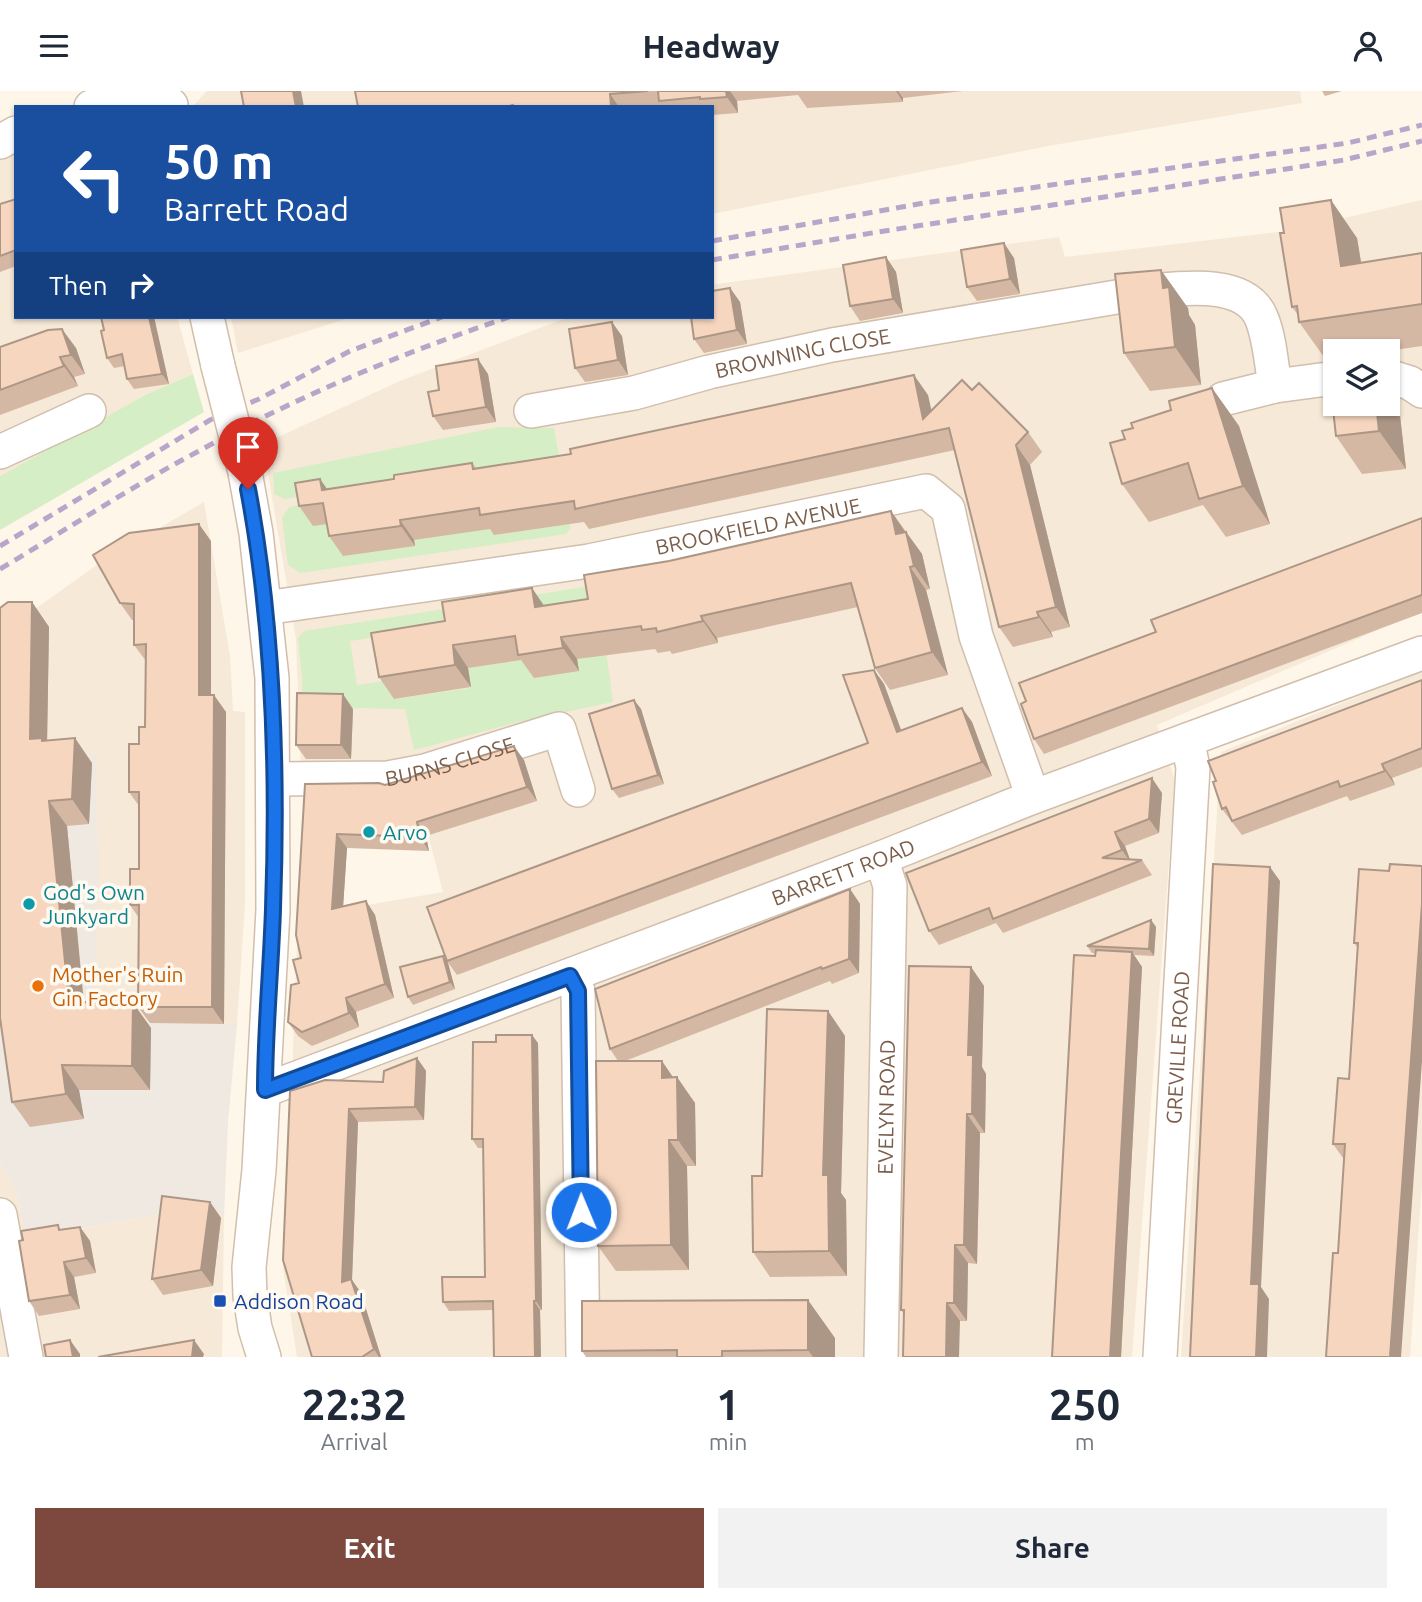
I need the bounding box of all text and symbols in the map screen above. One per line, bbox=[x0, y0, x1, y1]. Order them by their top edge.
icon: menu bbox=[35, 27, 73, 65]
icon: person bbox=[1349, 27, 1387, 65]
text: Headway bbox=[642, 28, 780, 64]
icon: left bbox=[49, 133, 140, 224]
text: 50 m bbox=[164, 133, 273, 188]
text: Barrett Road bbox=[164, 191, 349, 227]
icon: right bbox=[122, 266, 160, 304]
text: Then bbox=[49, 271, 108, 300]
street label: BROWNING CLOSE bbox=[713, 323, 892, 382]
map controls bbox=[1323, 339, 1400, 416]
button: layers bbox=[1323, 339, 1400, 416]
pin bbox=[218, 417, 278, 489]
icon: arrive bbox=[229, 428, 267, 466]
street label: BROOKFIELD AVENUE bbox=[653, 493, 863, 559]
street label: BURNS CLOSE bbox=[383, 732, 517, 790]
place label: Arvo bbox=[383, 820, 428, 844]
marker: Arvo bbox=[361, 824, 377, 840]
street label: BARRETT ROAD bbox=[768, 834, 918, 910]
place label: God's Own Junkyard bbox=[43, 880, 145, 928]
marker: God's Own Junkyard bbox=[21, 896, 37, 912]
place label: Mother's Ruin Gin Factory bbox=[52, 962, 183, 1010]
street label: GREVILLE ROAD bbox=[1161, 970, 1194, 1125]
marker: Mother's Ruin Gin Factory bbox=[30, 978, 46, 994]
street label: EVELYN ROAD bbox=[872, 1039, 899, 1175]
position arrow bbox=[544, 1175, 618, 1249]
place label: Addison Road bbox=[234, 1289, 364, 1313]
marker: Addison Road bbox=[212, 1293, 228, 1309]
text: 22:32 bbox=[302, 1381, 407, 1428]
text: 1 bbox=[716, 1381, 740, 1428]
text: 250 bbox=[1049, 1381, 1120, 1428]
text: Arrival bbox=[321, 1429, 388, 1454]
text: min bbox=[709, 1429, 747, 1454]
text: m bbox=[1075, 1429, 1095, 1454]
button: Exit bbox=[35, 1508, 704, 1588]
button: Share bbox=[718, 1508, 1387, 1588]

